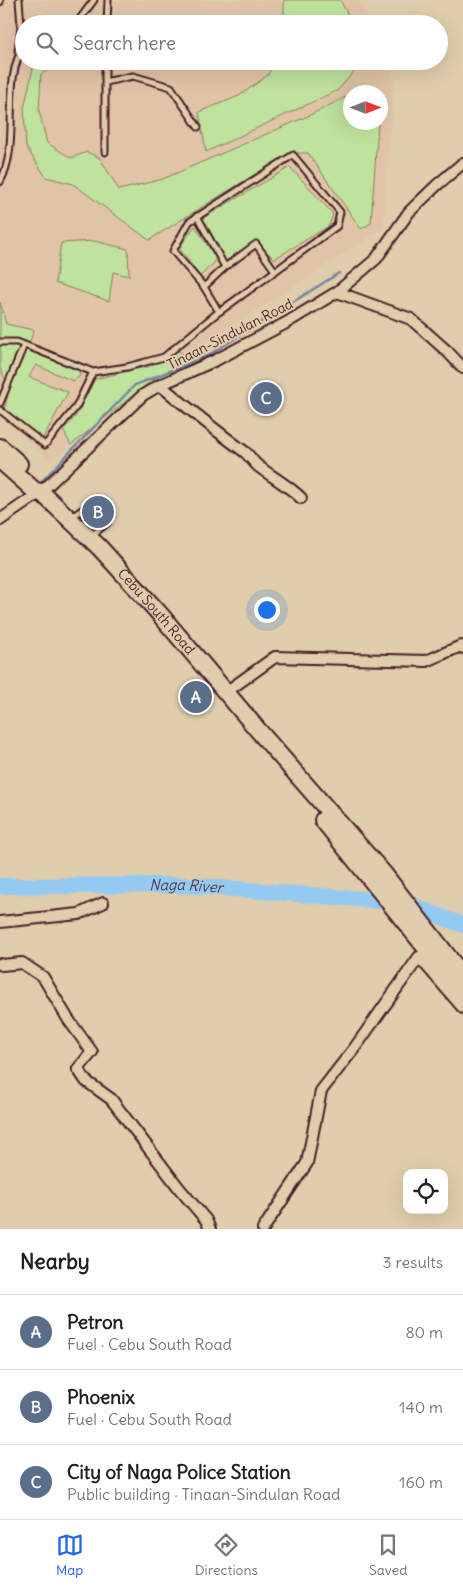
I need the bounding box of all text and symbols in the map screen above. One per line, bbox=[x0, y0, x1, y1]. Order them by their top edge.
search box bbox=[15, 15, 448, 70]
icon: search bbox=[33, 29, 61, 57]
text: Search here bbox=[73, 31, 176, 55]
north arrow bbox=[343, 85, 388, 130]
street label: Tinaan-Sindulan Road bbox=[164, 294, 296, 374]
pin: C bbox=[250, 379, 282, 417]
pin: B bbox=[82, 493, 114, 531]
street label: Cebu South Road bbox=[114, 565, 199, 658]
your location bbox=[254, 597, 280, 623]
pin: A bbox=[180, 678, 212, 716]
water label: Naga River bbox=[149, 875, 225, 897]
map controls bbox=[403, 1169, 448, 1214]
button: locate bbox=[403, 1169, 448, 1214]
text: Nearby bbox=[20, 1248, 90, 1275]
text: 3 results bbox=[383, 1252, 443, 1272]
text: Petron bbox=[67, 1310, 124, 1334]
text: A bbox=[31, 1322, 41, 1342]
text: 80 m bbox=[405, 1322, 443, 1342]
text: Fuel · Cebu South Road bbox=[67, 1334, 232, 1354]
text: Phoenix bbox=[67, 1385, 135, 1409]
text: B bbox=[31, 1397, 41, 1417]
text: 140 m bbox=[399, 1397, 443, 1417]
text: Fuel · Cebu South Road bbox=[67, 1409, 232, 1429]
text: City of Naga Police Station bbox=[67, 1460, 291, 1484]
text: C bbox=[31, 1472, 41, 1492]
text: 160 m bbox=[399, 1472, 443, 1492]
text: Public building · Tinaan-Sindulan Road bbox=[67, 1484, 340, 1504]
tab: Map bbox=[56, 1531, 84, 1579]
tab: Directions bbox=[195, 1531, 258, 1579]
tab: Saved bbox=[369, 1531, 407, 1579]

